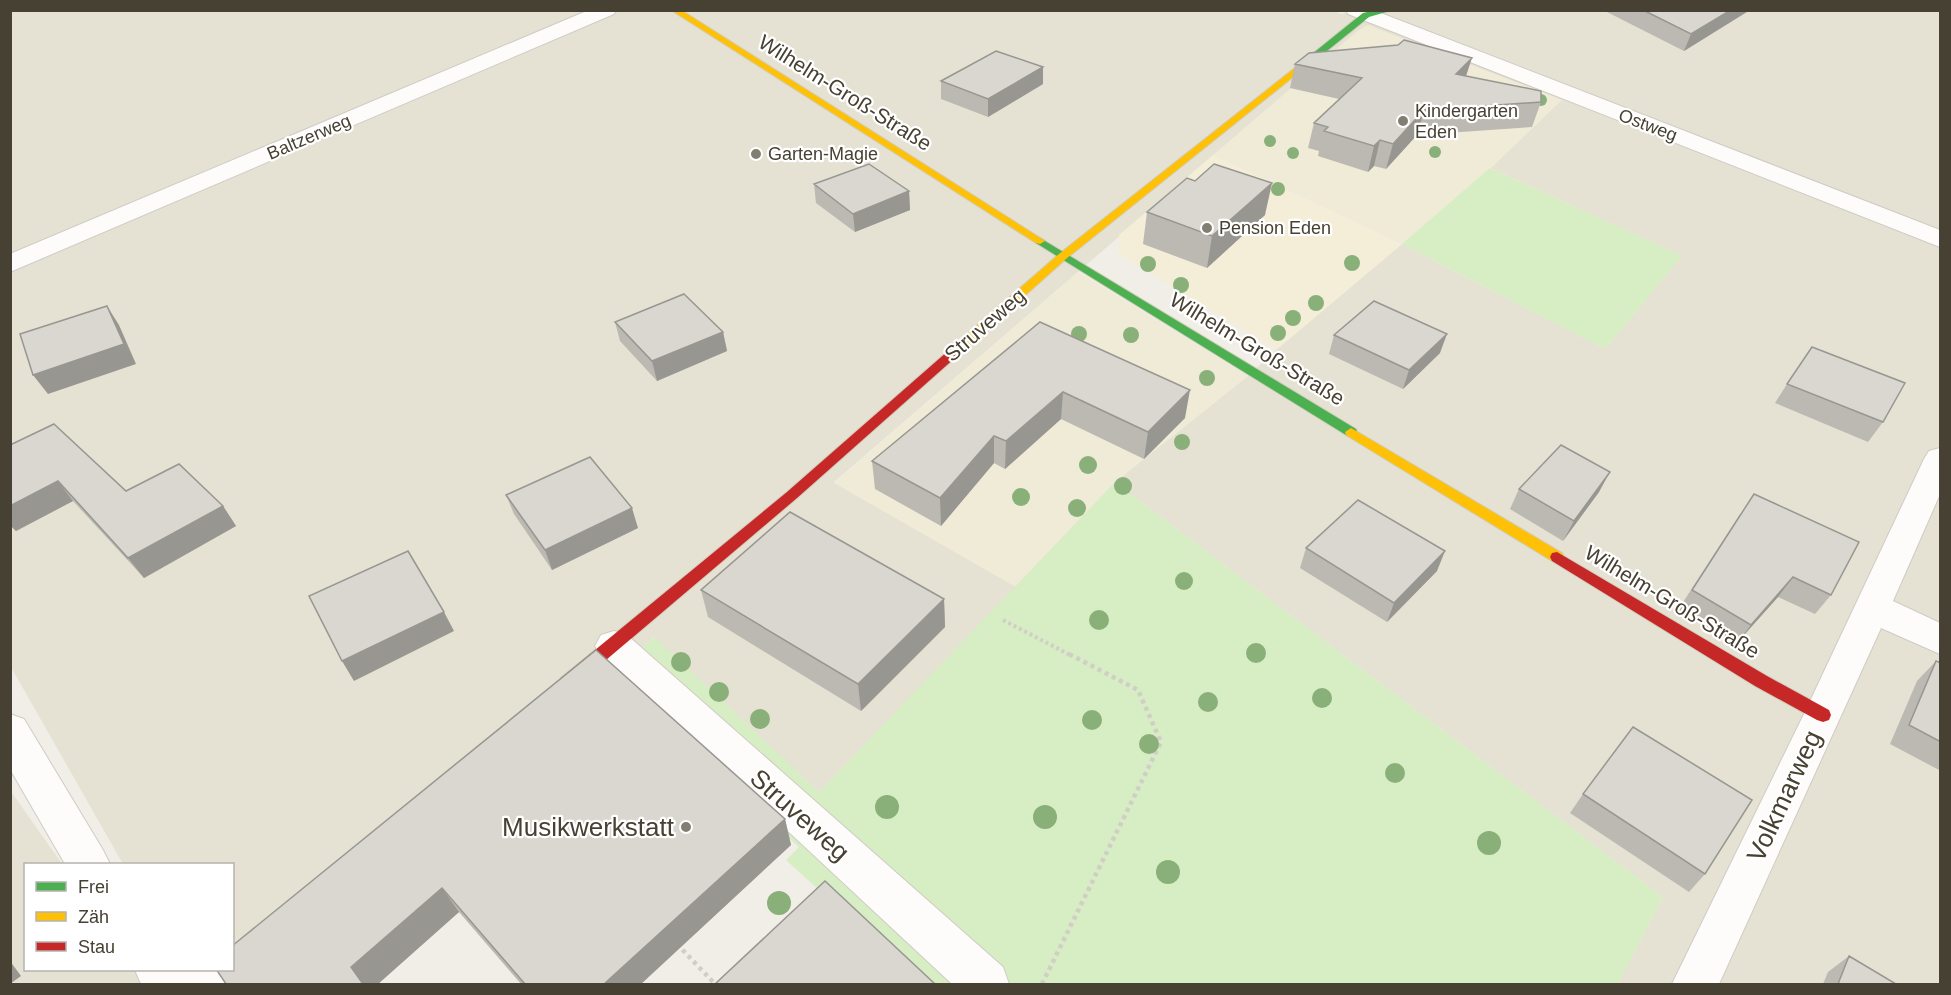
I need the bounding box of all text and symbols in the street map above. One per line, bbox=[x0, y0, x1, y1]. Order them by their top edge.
street label: Wilhelm-Groß-Straße bbox=[755, 30, 936, 155]
place label: Kindergarten Eden bbox=[1415, 101, 1518, 142]
street label: Ostweg bbox=[1616, 105, 1680, 145]
street label: Baltzerweg bbox=[264, 110, 354, 164]
marker: Kindergarten Eden bbox=[1396, 114, 1410, 128]
place label: Garten-Magie bbox=[768, 144, 878, 164]
marker: Garten-Magie bbox=[749, 147, 763, 161]
place label: Pension Eden bbox=[1219, 218, 1331, 238]
marker: Pension Eden bbox=[1200, 221, 1214, 235]
street label: Struveweg bbox=[940, 283, 1030, 366]
street label: Wilhelm-Groß-Straße bbox=[1166, 287, 1349, 410]
street label: Wilhelm-Groß-Straße bbox=[1581, 540, 1764, 663]
street label: Volkmarweg bbox=[1740, 725, 1828, 867]
street label: Struveweg bbox=[744, 763, 856, 867]
place label: Musikwerkstatt bbox=[502, 812, 675, 842]
marker: Musikwerkstatt bbox=[679, 820, 693, 834]
legend bbox=[24, 863, 234, 971]
text: Frei bbox=[78, 877, 109, 897]
text: Zäh bbox=[78, 907, 109, 927]
text: Stau bbox=[78, 937, 115, 957]

